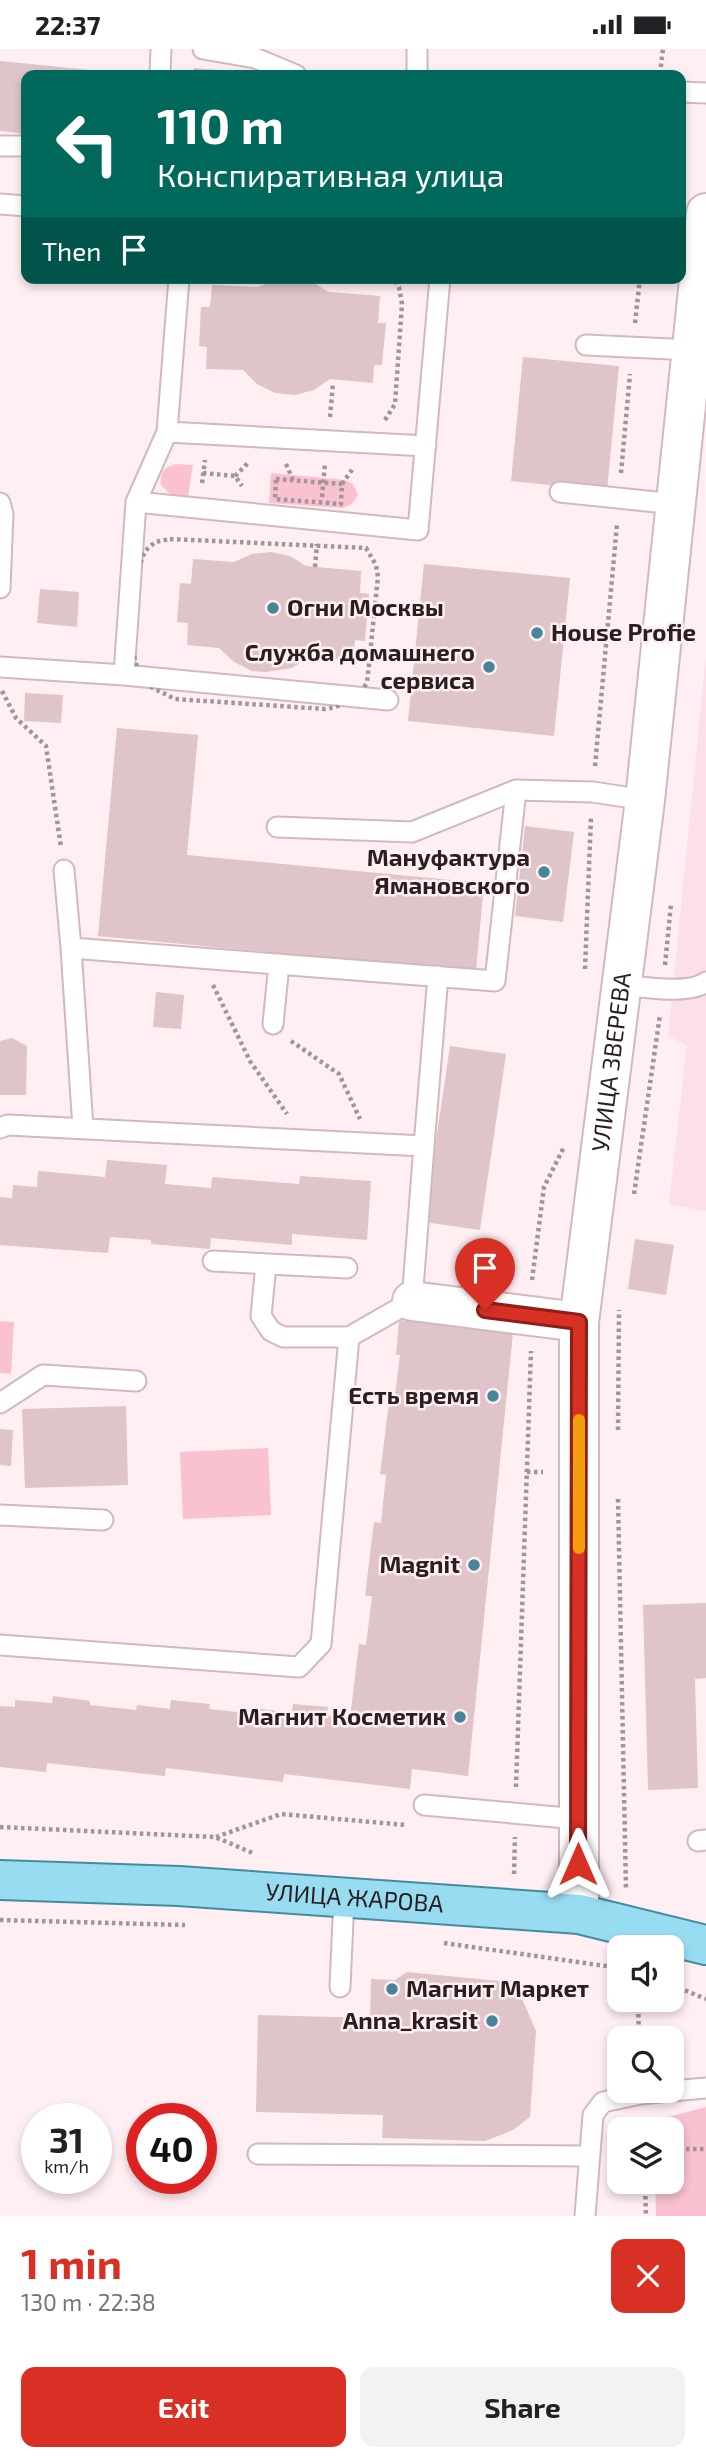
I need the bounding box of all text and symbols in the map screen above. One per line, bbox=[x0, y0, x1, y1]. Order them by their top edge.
text: 22:37 bbox=[35, 9, 100, 40]
text: 110 m bbox=[157, 95, 284, 154]
icon: left bbox=[42, 98, 133, 189]
text: Конспиративная улица bbox=[157, 155, 505, 193]
icon: arrive bbox=[115, 231, 153, 269]
text: Then bbox=[42, 235, 101, 266]
place label: Огни Москвы bbox=[287, 592, 444, 621]
marker: Огни Москвы bbox=[265, 600, 281, 616]
place label: House Profie bbox=[551, 617, 696, 646]
marker: House Profie bbox=[529, 625, 545, 641]
place label: Служба домашнего сервиса bbox=[245, 637, 475, 694]
marker: Служба домашнего сервиса bbox=[481, 659, 497, 675]
place label: Мануфактура Ямановского bbox=[367, 842, 530, 899]
marker: Мануфактура Ямановского bbox=[536, 864, 552, 880]
street label: УЛИЦА ЗВЕРЕВА bbox=[585, 970, 636, 1153]
pin bbox=[455, 1238, 515, 1310]
icon: arrive bbox=[466, 1249, 504, 1287]
place label: Есть время bbox=[348, 1380, 479, 1409]
marker: Есть время bbox=[485, 1388, 501, 1404]
place label: Magnit bbox=[380, 1549, 460, 1578]
marker: Magnit bbox=[466, 1557, 482, 1573]
place label: Магнит Косметик bbox=[238, 1701, 446, 1730]
marker: Магнит Косметик bbox=[452, 1709, 468, 1725]
position arrow bbox=[541, 1827, 615, 1901]
street label: УЛИЦА ЖАРОВА bbox=[265, 1876, 445, 1917]
map controls bbox=[607, 1935, 684, 2194]
button: sound bbox=[607, 1935, 684, 2012]
place label: Магнит Маркет bbox=[406, 1973, 589, 2002]
marker: Магнит Маркет bbox=[384, 1981, 400, 1997]
place label: Anna_krasit bbox=[343, 2005, 478, 2034]
marker: Anna_krasit bbox=[484, 2013, 500, 2029]
button: search bbox=[607, 2026, 684, 2103]
speed limit sign: 40 bbox=[126, 2103, 217, 2194]
button: layers bbox=[607, 2117, 684, 2194]
text: 31 bbox=[49, 2118, 84, 2160]
text: km/h bbox=[44, 2155, 89, 2177]
text: 1 min bbox=[21, 2237, 122, 2287]
button: close bbox=[611, 2239, 685, 2313]
text: 130 m · 22:38 bbox=[21, 2288, 156, 2316]
button: Exit bbox=[21, 2367, 346, 2447]
button: Share bbox=[360, 2367, 685, 2447]

